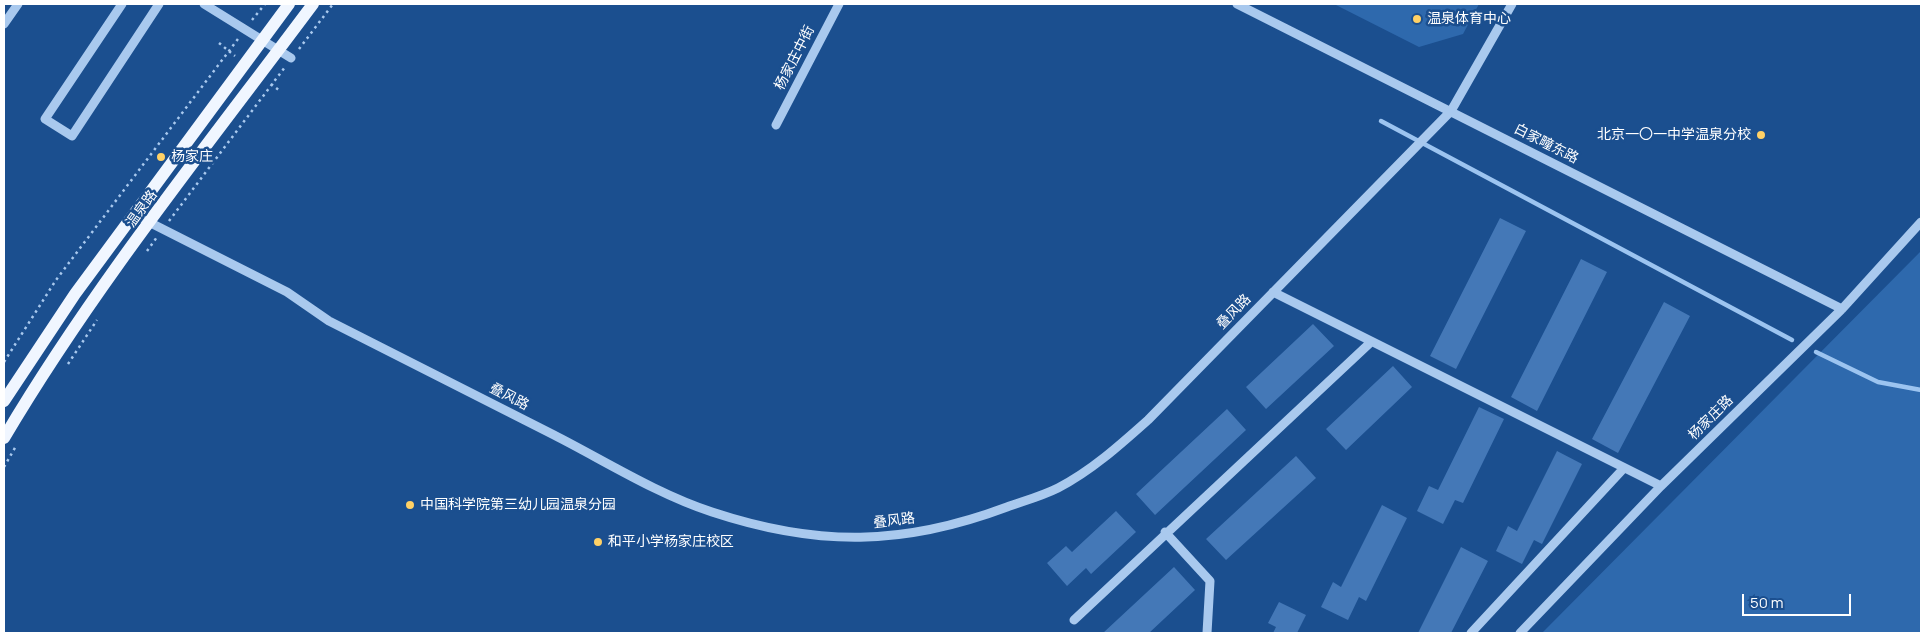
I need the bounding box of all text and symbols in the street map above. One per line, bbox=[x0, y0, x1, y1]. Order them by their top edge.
place label: 温泉体育中心 bbox=[1427, 11, 1511, 27]
marker: 温泉体育中心 bbox=[1411, 13, 1423, 25]
street label: 杨家庄中街 bbox=[772, 23, 818, 93]
street label: 白家疃东路 bbox=[1511, 121, 1581, 167]
place label: 北京一〇一中学温泉分校 bbox=[1597, 127, 1751, 143]
marker: 北京一〇一中学温泉分校 bbox=[1755, 129, 1767, 141]
place label: 杨家庄 bbox=[171, 149, 213, 165]
marker: 杨家庄 bbox=[155, 151, 167, 163]
street label: 温泉路 bbox=[123, 187, 161, 231]
street label: 叠风路 bbox=[1213, 291, 1255, 333]
street label: 叠风路 bbox=[486, 380, 532, 414]
street label: 杨家庄路 bbox=[1685, 392, 1737, 444]
place label: 中国科学院第三幼儿园温泉分园 bbox=[420, 497, 616, 513]
marker: 中国科学院第三幼儿园温泉分园 bbox=[404, 499, 416, 511]
street label: 叠风路 bbox=[872, 510, 916, 532]
place label: 和平小学杨家庄校区 bbox=[608, 534, 734, 550]
marker: 和平小学杨家庄校区 bbox=[592, 536, 604, 548]
scale bar bbox=[1745, 584, 1854, 616]
text: 50 m bbox=[1750, 592, 1784, 613]

